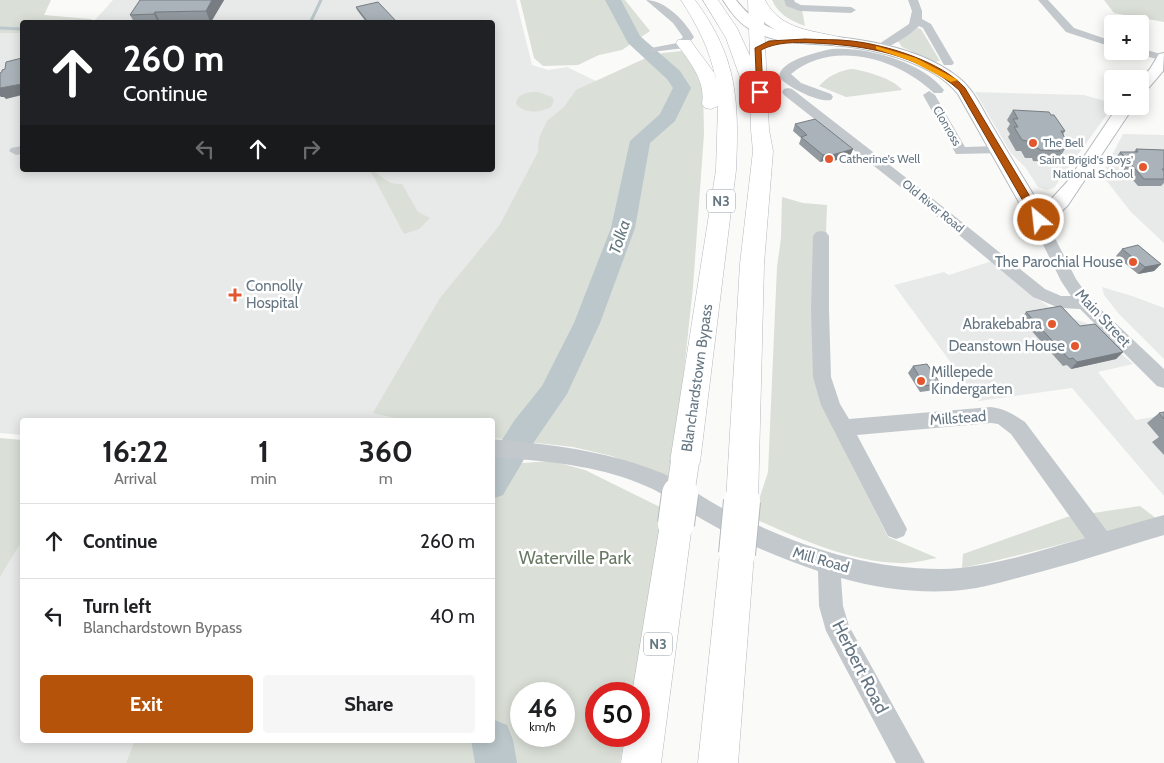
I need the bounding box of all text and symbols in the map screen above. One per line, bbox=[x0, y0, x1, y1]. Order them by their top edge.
map controls bbox=[1104, 15, 1149, 115]
button: + bbox=[1104, 15, 1149, 60]
text: 260 m bbox=[123, 37, 224, 80]
icon: ahead bbox=[40, 40, 105, 105]
button: − bbox=[1104, 70, 1149, 115]
pin bbox=[739, 71, 781, 113]
icon: arrive bbox=[746, 78, 774, 106]
text: Continue bbox=[123, 80, 208, 107]
street label: Clonross bbox=[930, 103, 965, 148]
icon: left bbox=[191, 135, 219, 163]
icon: ahead bbox=[244, 135, 272, 163]
icon: right bbox=[297, 135, 325, 163]
place label: The Bell bbox=[1043, 135, 1084, 150]
marker: The Bell bbox=[1027, 137, 1039, 149]
place label: Catherine's Well bbox=[839, 151, 920, 166]
place label: Saint Brigid's Boys' National School bbox=[1039, 152, 1133, 181]
marker: Catherine's Well bbox=[823, 153, 835, 165]
marker: Saint Brigid's Boys' National School bbox=[1137, 161, 1149, 173]
street label: Old River Road bbox=[899, 176, 967, 235]
road number: N3 bbox=[707, 190, 735, 212]
position arrow bbox=[1012, 193, 1064, 245]
water label: Tolka bbox=[605, 218, 634, 257]
place label: The Parochial House bbox=[995, 253, 1123, 271]
marker: The Parochial House bbox=[1127, 256, 1139, 268]
place label: Connolly Hospital bbox=[246, 277, 303, 312]
street label: Main Street bbox=[1072, 285, 1134, 351]
marker: Connolly Hospital bbox=[228, 288, 242, 302]
street label: Blanchardstown Bypass bbox=[678, 303, 716, 453]
place label: Abrakebabra bbox=[963, 315, 1043, 333]
marker: Abrakebabra bbox=[1046, 318, 1058, 330]
place label: Deanstown House bbox=[949, 337, 1065, 355]
marker: Deanstown House bbox=[1069, 340, 1081, 352]
place label: Millepede Kindergarten bbox=[931, 363, 1013, 398]
marker: Millepede Kindergarten bbox=[915, 375, 927, 387]
street label: Millstead bbox=[929, 407, 987, 429]
text: 16:22 bbox=[102, 433, 168, 470]
text: 1 bbox=[258, 433, 269, 470]
text: 360 bbox=[359, 433, 413, 470]
text: Arrival bbox=[114, 469, 156, 488]
text: min bbox=[250, 469, 277, 488]
text: m bbox=[379, 469, 393, 488]
icon: ahead bbox=[40, 527, 68, 555]
text: Continue bbox=[83, 530, 157, 553]
text: 260 m bbox=[420, 530, 475, 553]
street label: Mill Road bbox=[791, 543, 851, 577]
park label: Waterville Park bbox=[519, 547, 632, 569]
text: Turn left bbox=[83, 595, 151, 618]
icon: left bbox=[40, 602, 68, 630]
text: 40 m bbox=[430, 605, 475, 628]
street label: Herbert Road bbox=[827, 617, 893, 717]
text: Blanchardstown Bypass bbox=[83, 618, 242, 637]
road number: N3 bbox=[644, 633, 672, 656]
button: Exit bbox=[40, 675, 253, 733]
button: Share bbox=[263, 675, 475, 733]
speed limit sign: 50 bbox=[585, 682, 650, 747]
text: 46 bbox=[528, 693, 557, 723]
text: km/h bbox=[529, 719, 556, 734]

